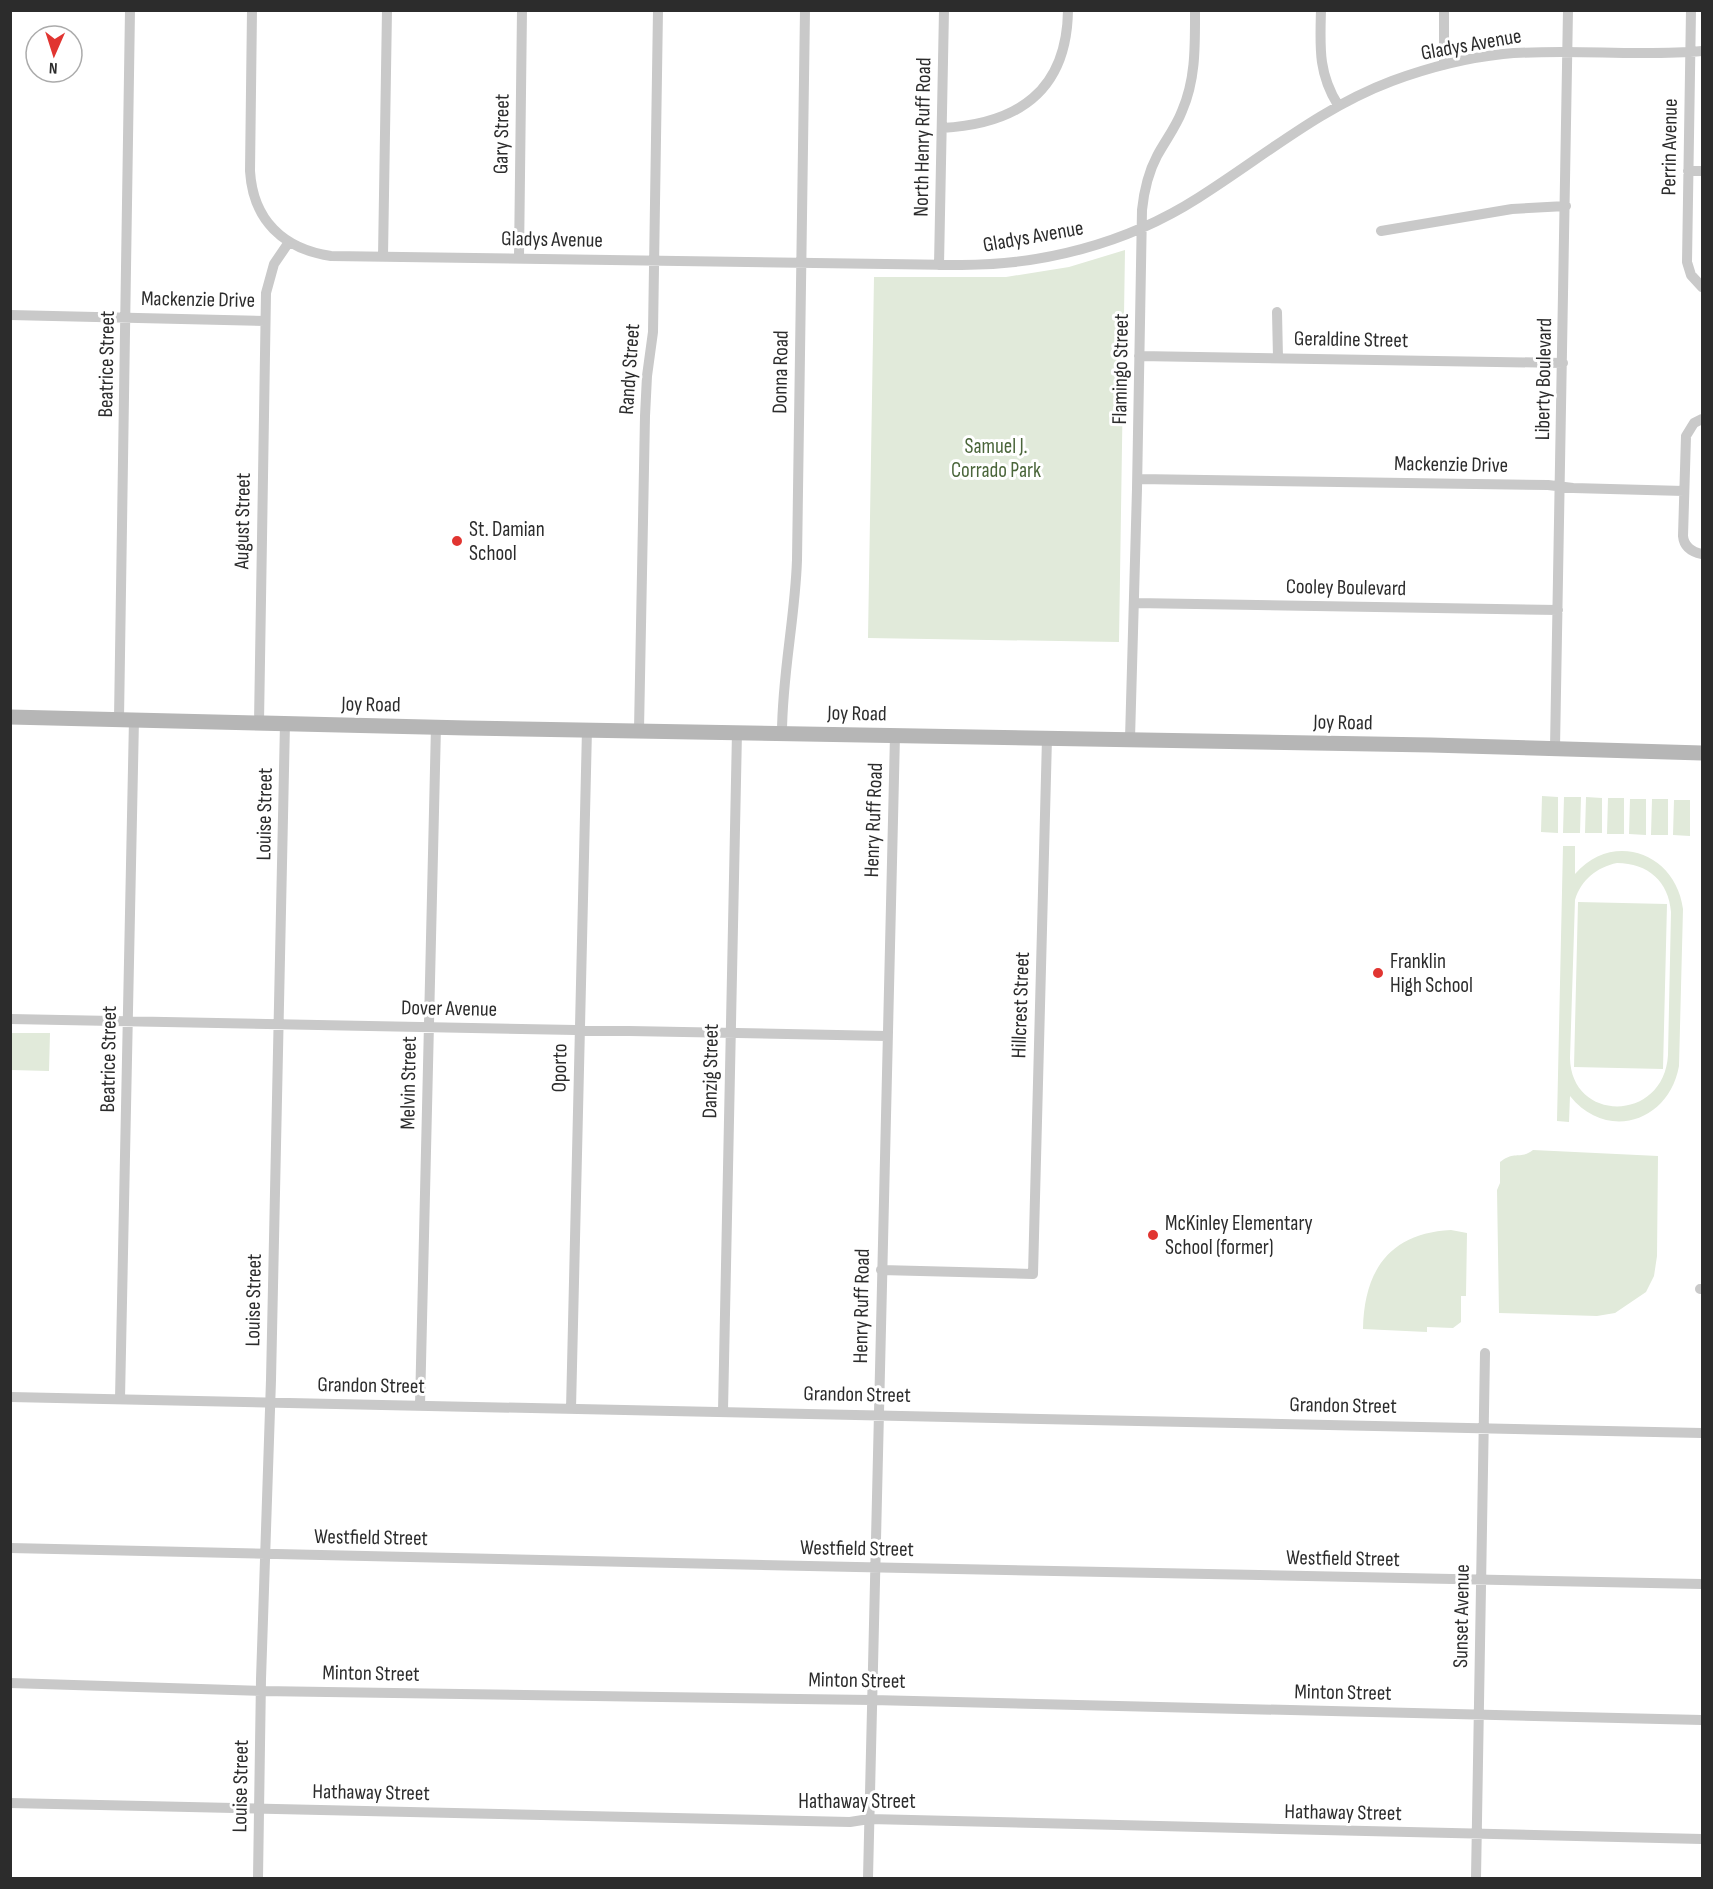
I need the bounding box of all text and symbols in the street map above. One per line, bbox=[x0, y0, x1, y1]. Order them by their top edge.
street label: Gladys Avenue bbox=[1419, 23, 1523, 66]
north arrow bbox=[24, 24, 84, 84]
street label: North Henry Ruff Road bbox=[909, 57, 936, 217]
text: N bbox=[49, 58, 58, 77]
street label: Gary Street bbox=[488, 94, 515, 174]
street label: Perrin Avenue bbox=[1656, 98, 1683, 196]
street label: Gladys Avenue bbox=[981, 215, 1085, 258]
street label: Gladys Avenue bbox=[501, 226, 603, 253]
street label: Mackenzie Drive bbox=[141, 286, 255, 313]
street label: Beatrice Street bbox=[93, 310, 120, 418]
street label: Flamingo Street bbox=[1107, 313, 1134, 425]
street label: Liberty Boulevard bbox=[1530, 318, 1557, 440]
street label: Randy Street bbox=[614, 323, 645, 415]
street label: Geraldine Street bbox=[1294, 326, 1408, 353]
street label: Donna Road bbox=[767, 330, 794, 414]
park label: Samuel J. Corrado Park bbox=[951, 434, 1041, 483]
street label: Mackenzie Drive bbox=[1394, 451, 1508, 478]
street label: August Street bbox=[229, 473, 256, 570]
place label: St. Damian School bbox=[469, 517, 545, 566]
marker: St. Damian School bbox=[450, 534, 464, 548]
street label: Cooley Boulevard bbox=[1286, 574, 1406, 601]
street label: Joy Road bbox=[340, 691, 401, 718]
street label: Joy Road bbox=[826, 700, 887, 727]
street label: Joy Road bbox=[1312, 709, 1373, 736]
street label: Henry Ruff Road bbox=[859, 762, 888, 878]
street label: Louise Street bbox=[251, 768, 278, 861]
place label: Franklin High School bbox=[1390, 949, 1473, 998]
street label: Hillcrest Street bbox=[1006, 951, 1035, 1059]
marker: Franklin High School bbox=[1371, 966, 1385, 980]
street label: Dover Avenue bbox=[401, 995, 497, 1022]
street label: Beatrice Street bbox=[95, 1005, 122, 1113]
street label: Danzig Street bbox=[697, 1023, 724, 1119]
street label: Melvin Street bbox=[395, 1036, 422, 1130]
street label: Oporto bbox=[547, 1043, 572, 1093]
place label: McKinley Elementary School (former) bbox=[1165, 1211, 1313, 1260]
marker: McKinley Elementary School (former) bbox=[1146, 1228, 1160, 1242]
street label: Henry Ruff Road bbox=[848, 1248, 875, 1364]
street label: Louise Street bbox=[240, 1254, 267, 1347]
street label: Grandon Street bbox=[317, 1372, 425, 1399]
street label: Grandon Street bbox=[803, 1381, 911, 1408]
street label: Grandon Street bbox=[1289, 1392, 1397, 1419]
street label: Westfield Street bbox=[314, 1524, 428, 1551]
street label: Westfield Street bbox=[800, 1535, 914, 1562]
street label: Westfield Street bbox=[1286, 1545, 1400, 1572]
street label: Sunset Avenue bbox=[1448, 1564, 1475, 1668]
street label: Minton Street bbox=[322, 1660, 420, 1687]
street label: Minton Street bbox=[808, 1667, 906, 1694]
street label: Minton Street bbox=[1294, 1679, 1392, 1706]
street label: Louise Street bbox=[227, 1740, 254, 1833]
street label: Hathaway Street bbox=[312, 1779, 430, 1806]
street label: Hathaway Street bbox=[798, 1789, 916, 1814]
street label: Hathaway Street bbox=[1284, 1799, 1402, 1826]

